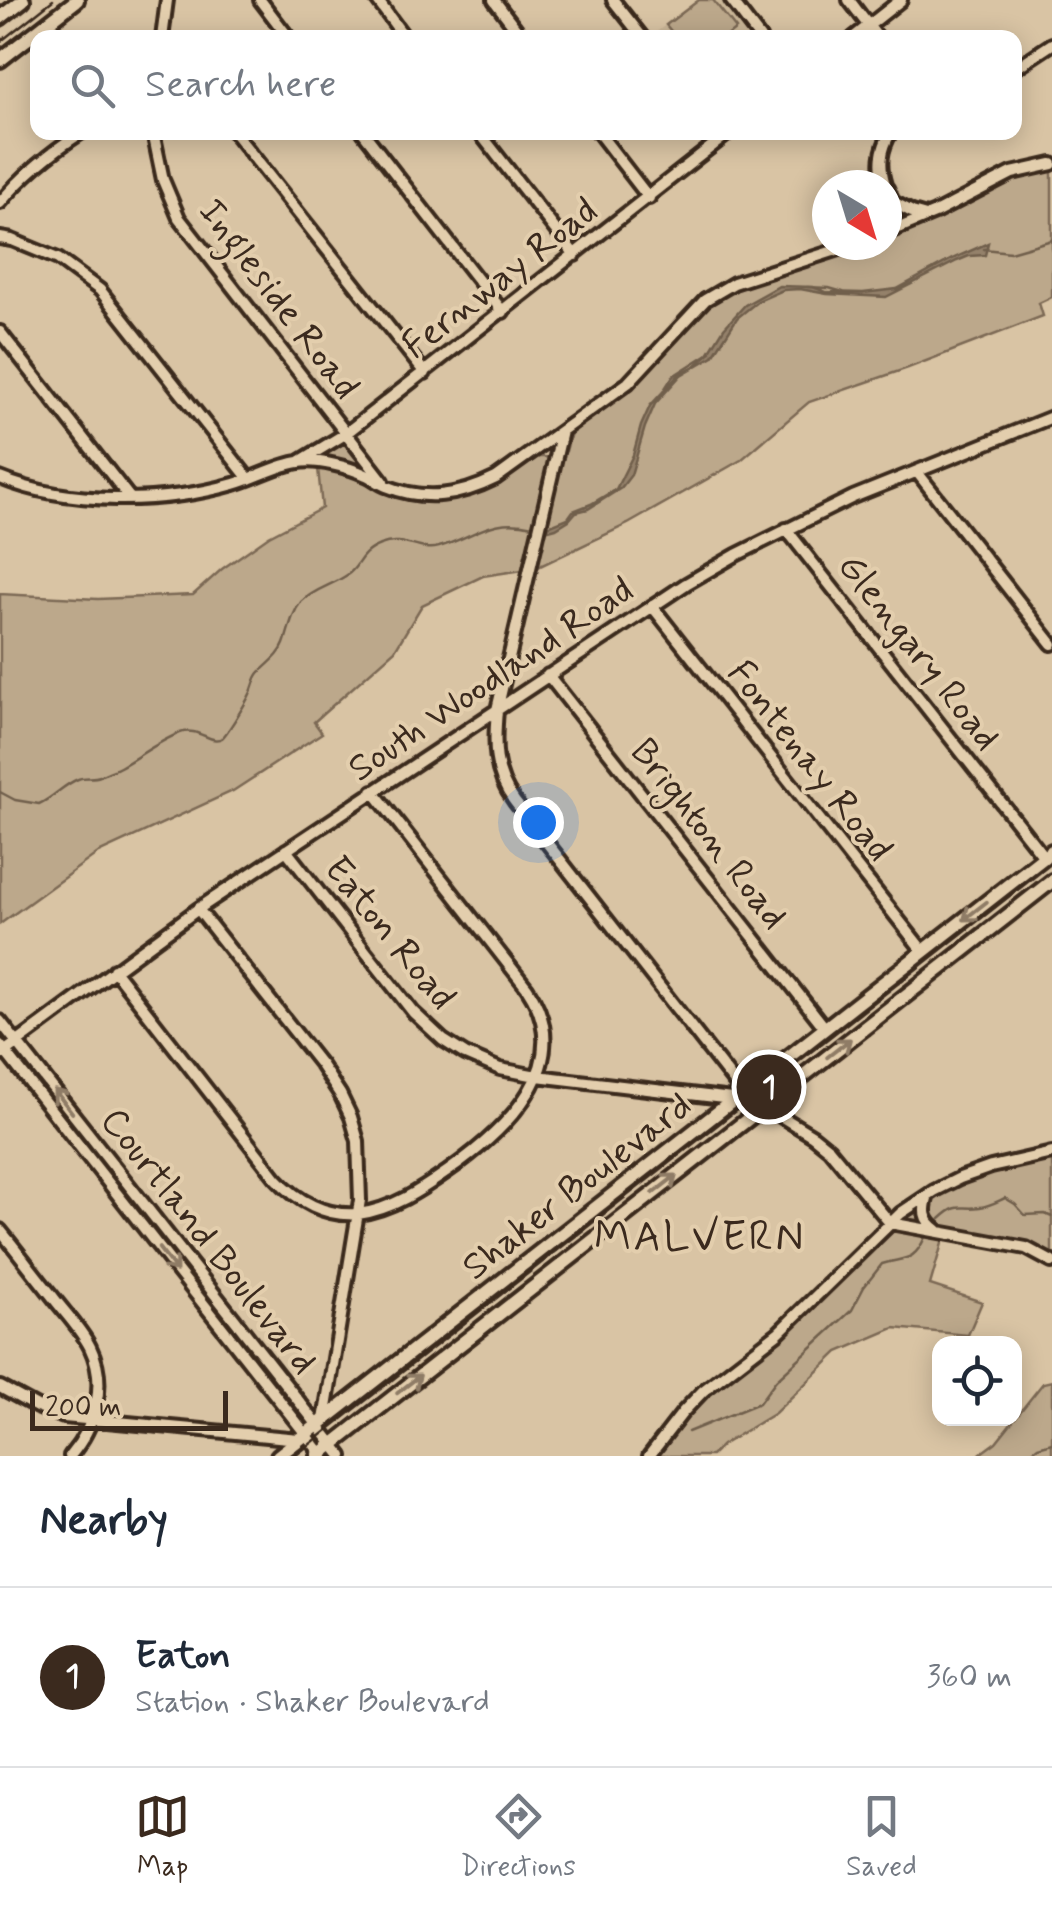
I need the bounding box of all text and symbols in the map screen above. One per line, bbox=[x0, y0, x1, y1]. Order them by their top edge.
search box bbox=[30, 30, 1022, 140]
icon: search bbox=[65, 58, 120, 113]
text: Search here bbox=[145, 61, 336, 110]
north arrow bbox=[812, 170, 902, 260]
street label: Fernway Road bbox=[393, 187, 608, 371]
street label: Ingleside Road bbox=[183, 189, 370, 412]
street label: Glengary Road bbox=[826, 544, 1010, 761]
street label: South Woodland Road bbox=[339, 566, 644, 794]
street label: Fontenay Road bbox=[715, 651, 903, 872]
street label: Brighton Road bbox=[615, 729, 798, 942]
your location bbox=[513, 797, 564, 848]
street label: Eaton Road bbox=[312, 847, 466, 1021]
one-way arrow bbox=[962, 900, 989, 921]
one-way arrow bbox=[825, 1038, 852, 1059]
pin: 1 bbox=[736, 1050, 802, 1124]
street label: Shaker Boulevard bbox=[453, 1082, 702, 1292]
one-way arrow bbox=[52, 1088, 73, 1115]
street label: Courtland Boulevard bbox=[88, 1098, 328, 1385]
one-way arrow bbox=[651, 1174, 678, 1195]
district label: MALVERN bbox=[594, 1211, 806, 1266]
one-way arrow bbox=[157, 1246, 178, 1273]
map controls bbox=[932, 1336, 1022, 1426]
button: locate bbox=[932, 1336, 1022, 1426]
one-way arrow bbox=[395, 1374, 422, 1395]
scale bar bbox=[30, 1386, 228, 1430]
text: 200 m bbox=[45, 1390, 121, 1427]
text: Nearby bbox=[40, 1494, 168, 1549]
text: Eaton bbox=[135, 1632, 231, 1681]
text: 1 bbox=[65, 1656, 80, 1698]
text: 360 m bbox=[926, 1656, 1012, 1698]
text: Station · Shaker Boulevard bbox=[135, 1681, 490, 1723]
tab: Map bbox=[135, 1789, 190, 1886]
tab: Directions bbox=[461, 1789, 576, 1886]
tab: Saved bbox=[846, 1789, 917, 1886]

